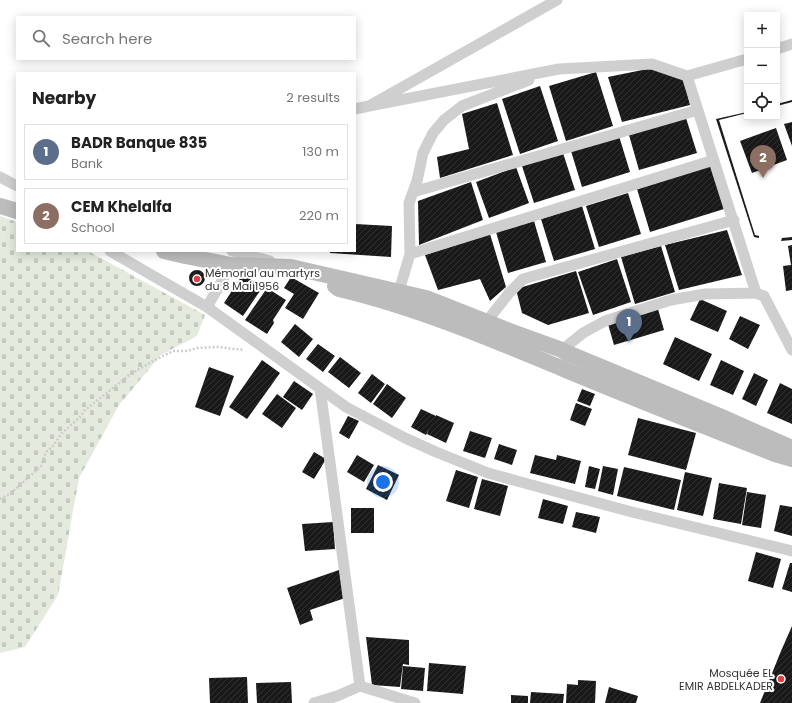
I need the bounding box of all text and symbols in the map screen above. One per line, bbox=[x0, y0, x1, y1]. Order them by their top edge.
map controls bbox=[744, 12, 780, 120]
button: + bbox=[744, 12, 780, 48]
search box bbox=[16, 16, 356, 60]
icon: search bbox=[30, 27, 52, 49]
text: Search here bbox=[62, 28, 152, 49]
button: − bbox=[744, 48, 780, 84]
button: locate bbox=[744, 84, 780, 120]
text: Nearby bbox=[32, 86, 96, 110]
text: 2 results bbox=[286, 88, 340, 107]
text: BADR Banque 835 bbox=[71, 132, 207, 153]
text: 1 bbox=[44, 142, 48, 161]
text: 130 m bbox=[302, 142, 339, 161]
pin: 2 bbox=[750, 145, 776, 178]
text: Bank bbox=[71, 154, 103, 173]
text: CEM Khelalfa bbox=[71, 196, 172, 217]
text: 2 bbox=[42, 206, 50, 225]
text: 220 m bbox=[299, 206, 339, 225]
text: School bbox=[71, 218, 115, 237]
place label: Mémorial au martyrs du 8 Mai 1956 bbox=[205, 265, 320, 294]
marker: Mémorial au martyrs du 8 Mai 1956 bbox=[192, 274, 202, 284]
pin: 1 bbox=[616, 309, 642, 342]
your location bbox=[373, 472, 393, 492]
place label: Mosquée EL EMIR ABDELKADER bbox=[679, 665, 773, 694]
marker: Mosquée EL EMIR ABDELKADER bbox=[776, 674, 786, 684]

